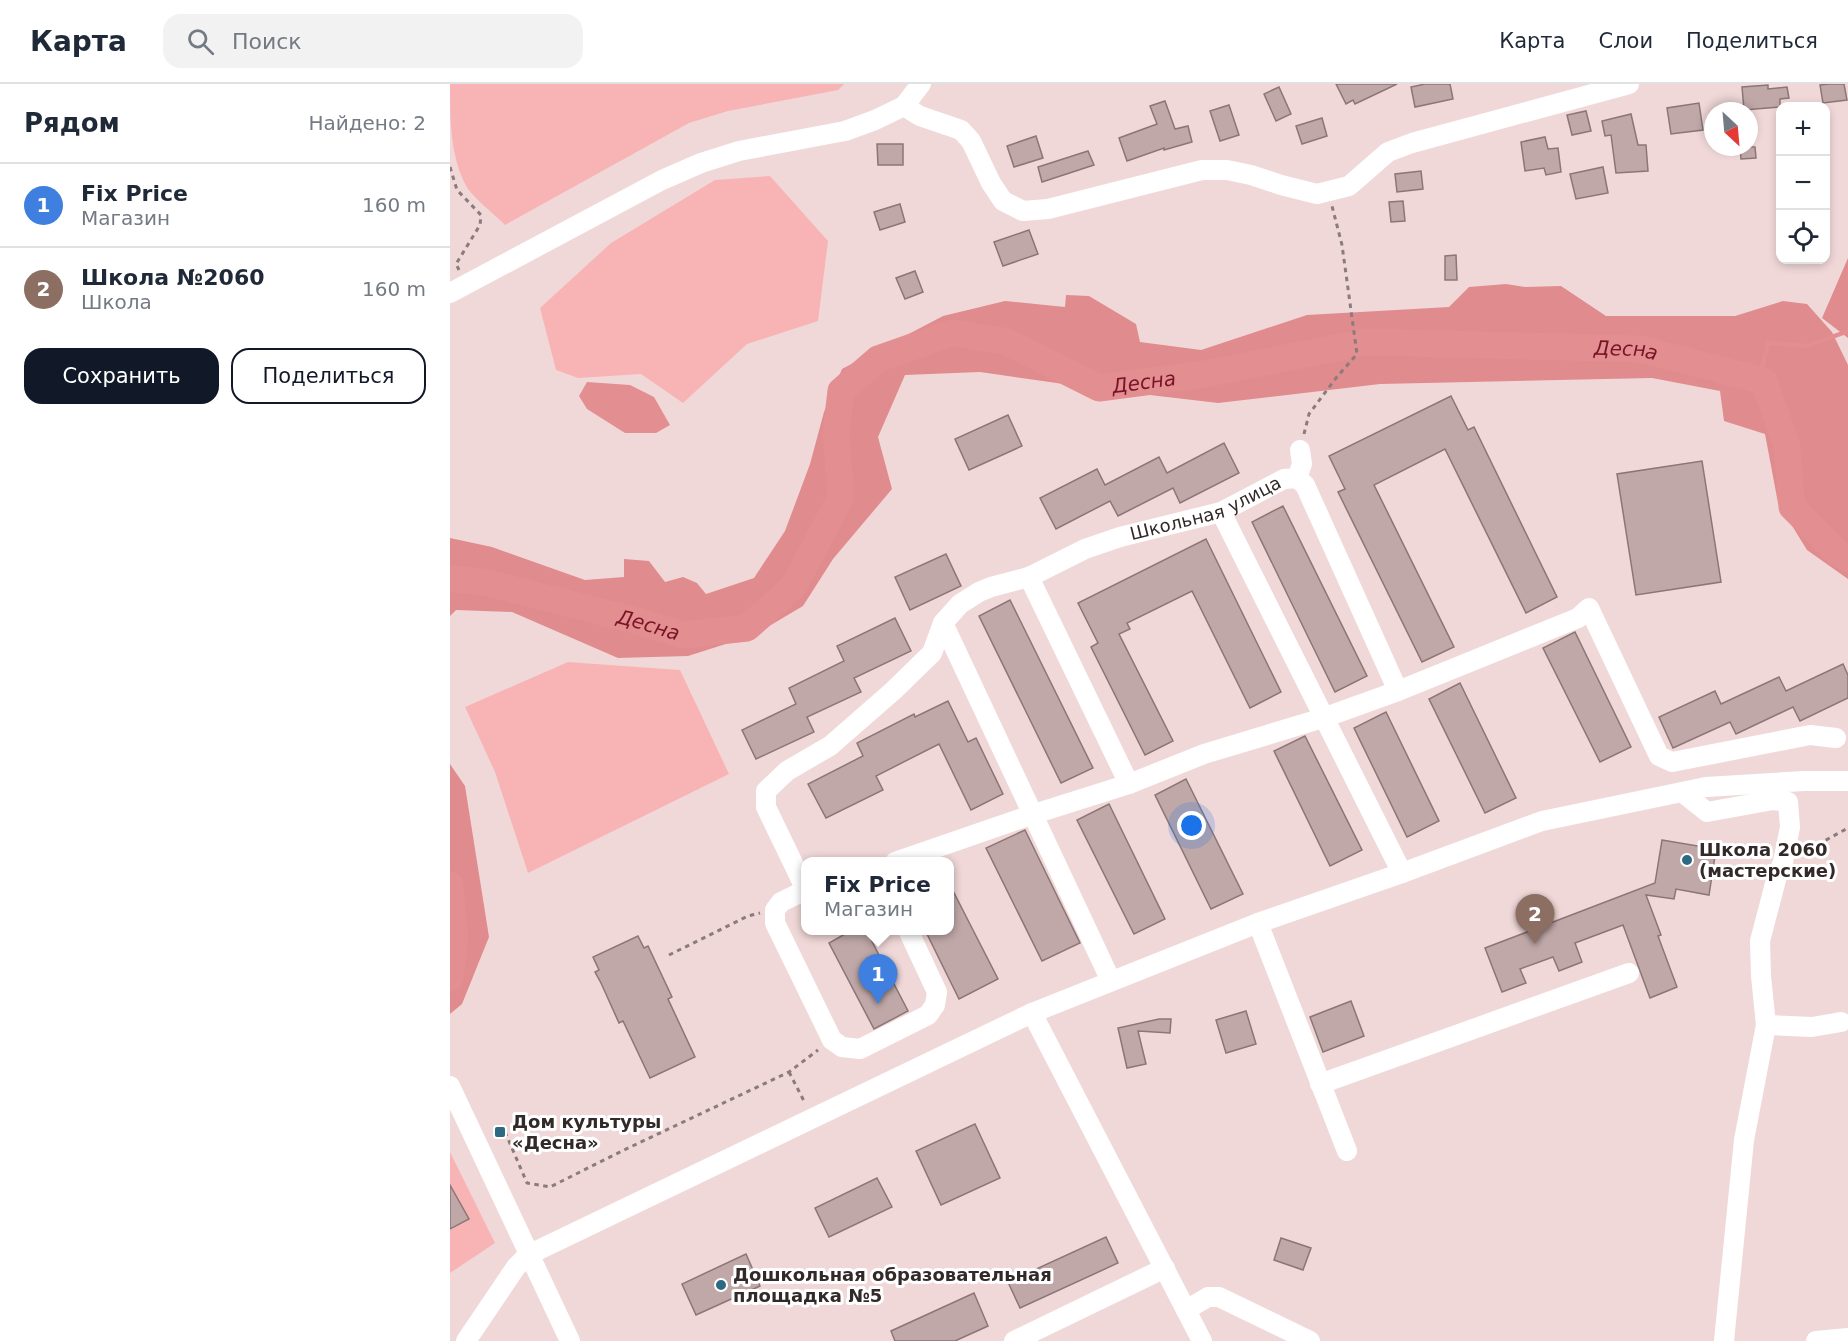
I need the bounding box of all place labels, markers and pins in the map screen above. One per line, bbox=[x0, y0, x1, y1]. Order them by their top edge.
place label: Школа 2060 (мастерские) bbox=[1699, 839, 1836, 881]
marker: Школа 2060 (мастерские) bbox=[1680, 853, 1694, 867]
pin: 2 bbox=[1516, 894, 1554, 944]
pin: 1 bbox=[858, 954, 898, 1004]
place label: Дом культуры «Десна» bbox=[512, 1111, 661, 1153]
marker: Дом культуры «Десна» bbox=[493, 1125, 507, 1139]
place label: Дошкольная образовательная площадка №5 bbox=[733, 1264, 1052, 1306]
marker: Дошкольная образовательная площадка №5 bbox=[714, 1278, 728, 1292]

